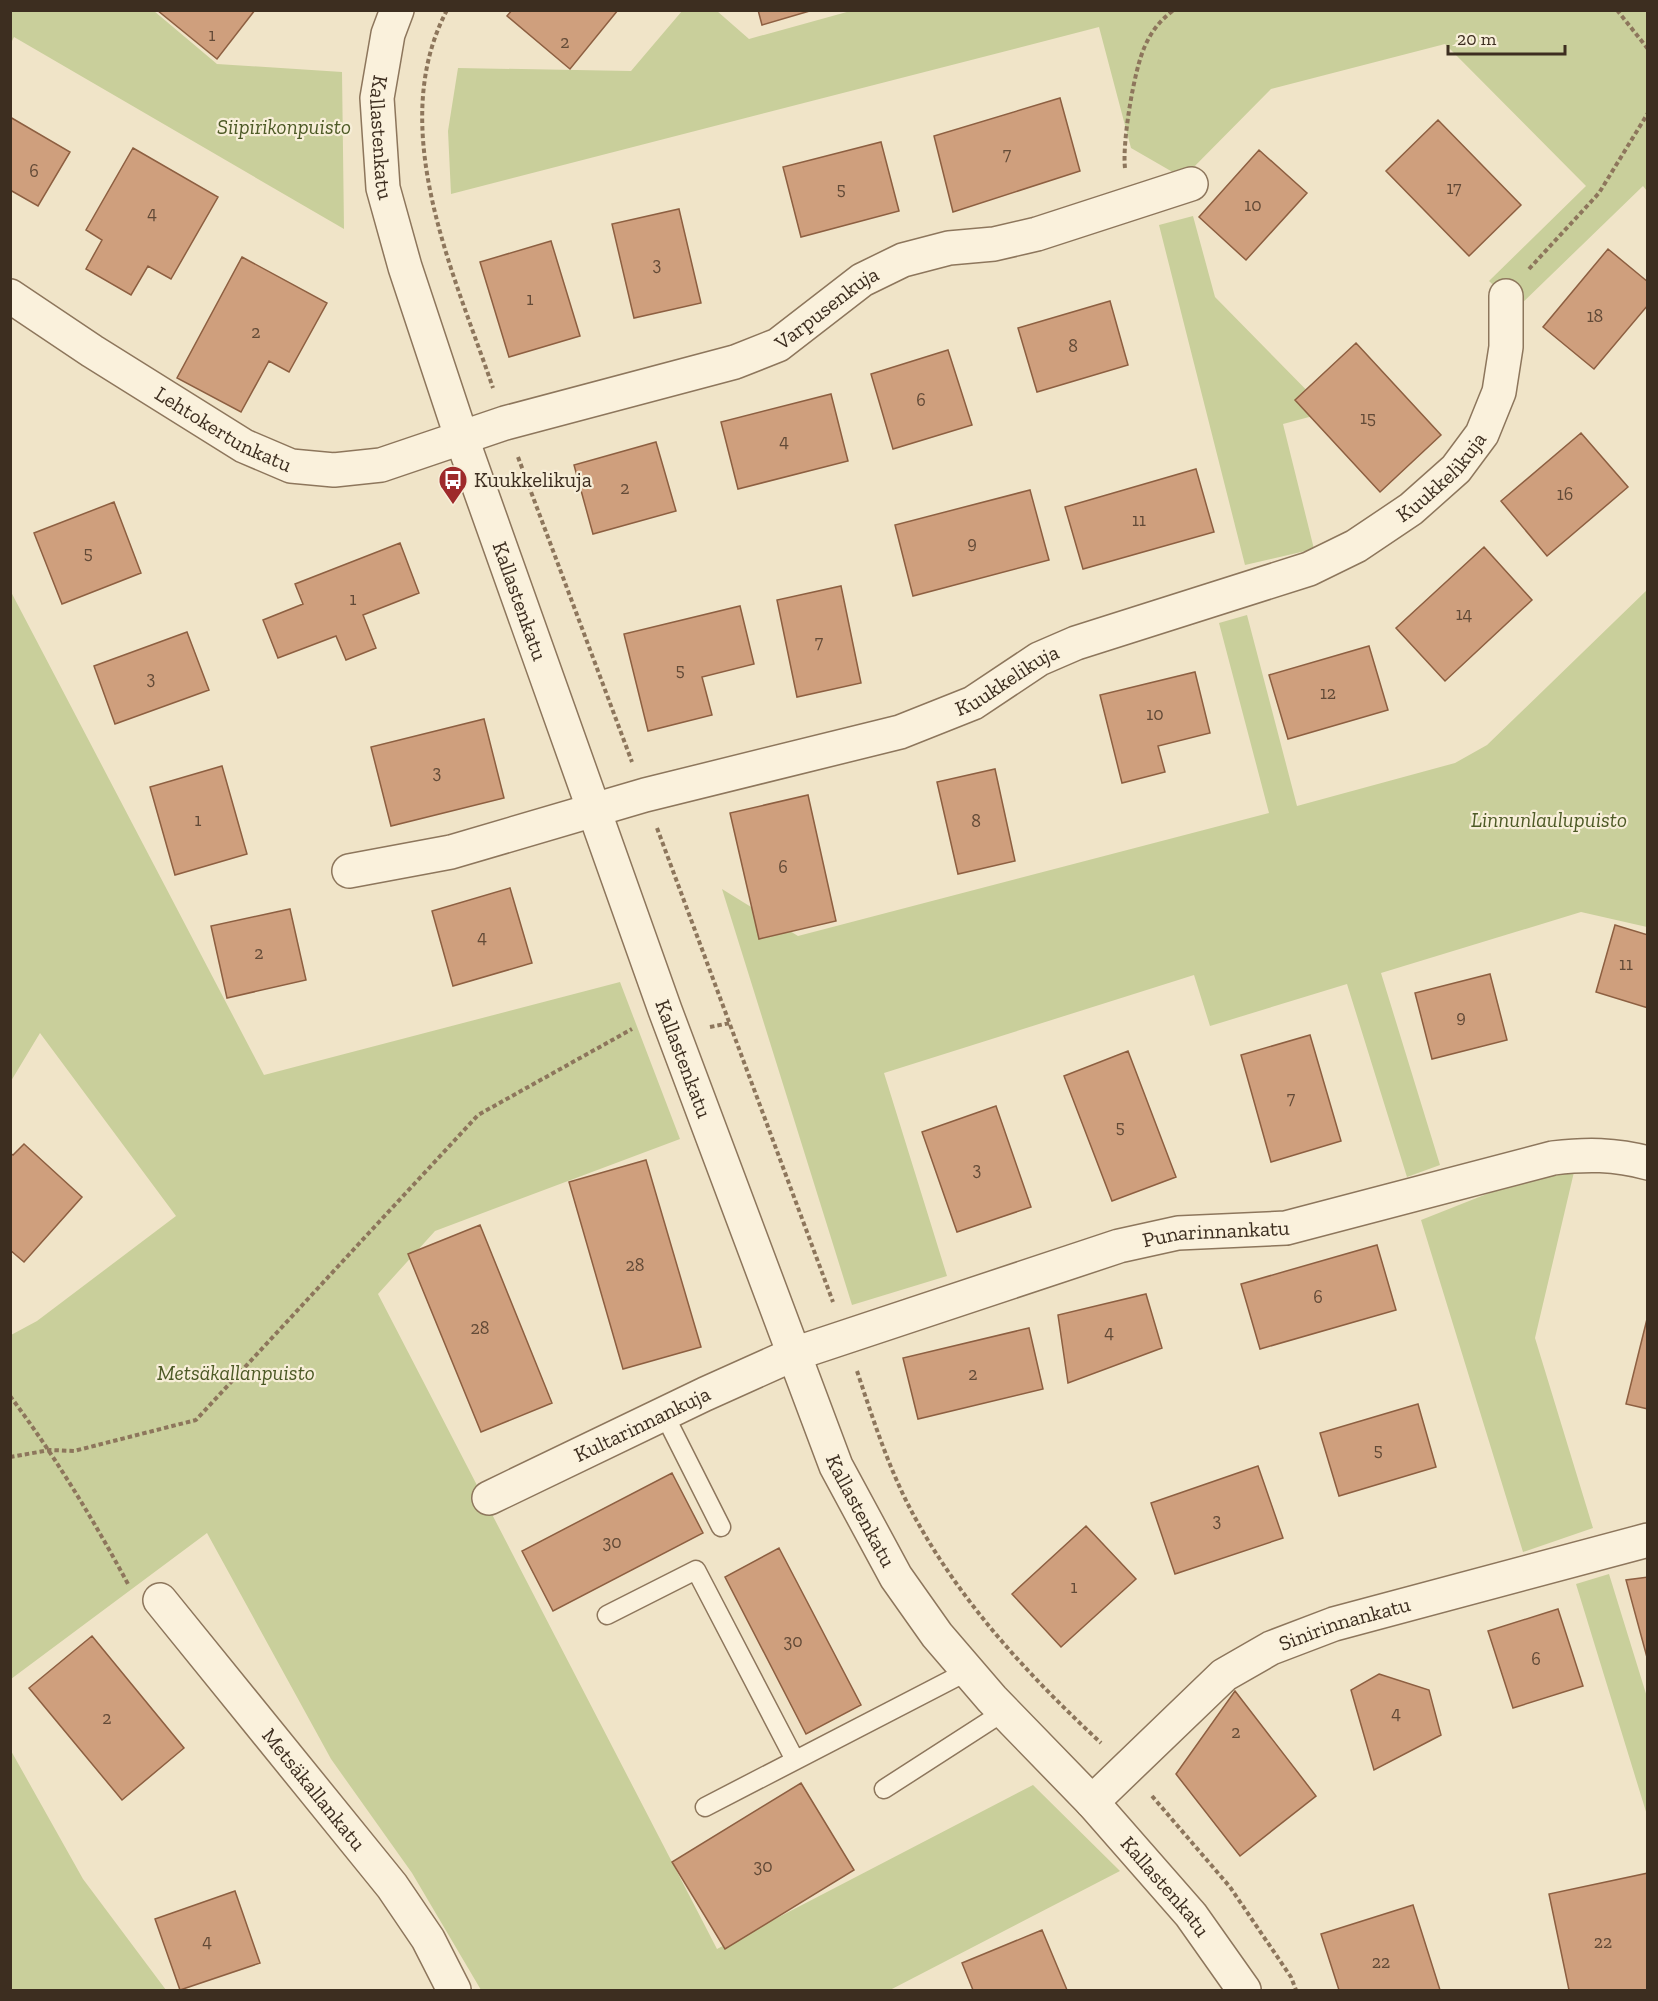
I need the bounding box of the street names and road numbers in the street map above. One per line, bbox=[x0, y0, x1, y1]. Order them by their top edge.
street label: Kallastenkatu bbox=[365, 73, 399, 203]
street label: Varpusenkuja bbox=[769, 261, 883, 355]
street label: Lehtokertunkatu bbox=[151, 381, 296, 477]
street label: Kuukkelikuja bbox=[1391, 427, 1491, 527]
street label: Kallastenkatu bbox=[487, 538, 553, 664]
street label: Kuukkelikuja bbox=[951, 639, 1063, 721]
street label: Kallastenkatu bbox=[650, 996, 717, 1121]
street label: Punarinnankatu bbox=[1140, 1215, 1290, 1252]
street label: Kultarinnankuja bbox=[570, 1380, 714, 1467]
street label: Kallastenkatu bbox=[821, 1451, 901, 1572]
street label: Sinirinnankatu bbox=[1275, 1591, 1413, 1656]
street label: Metsäkallankatu bbox=[257, 1723, 371, 1856]
street label: Kallastenkatu bbox=[1116, 1831, 1216, 1942]

